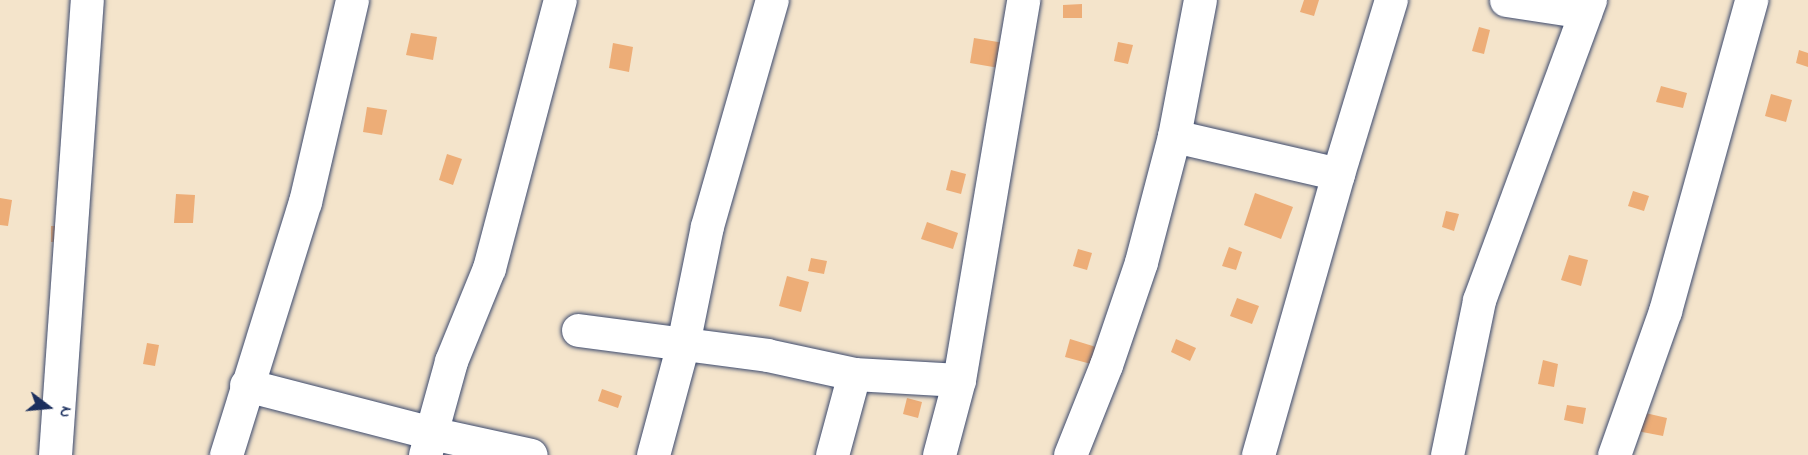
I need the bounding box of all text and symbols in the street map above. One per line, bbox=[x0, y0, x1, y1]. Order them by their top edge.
north arrow bbox=[18, 377, 78, 437]
text: N bbox=[52, 403, 78, 420]

